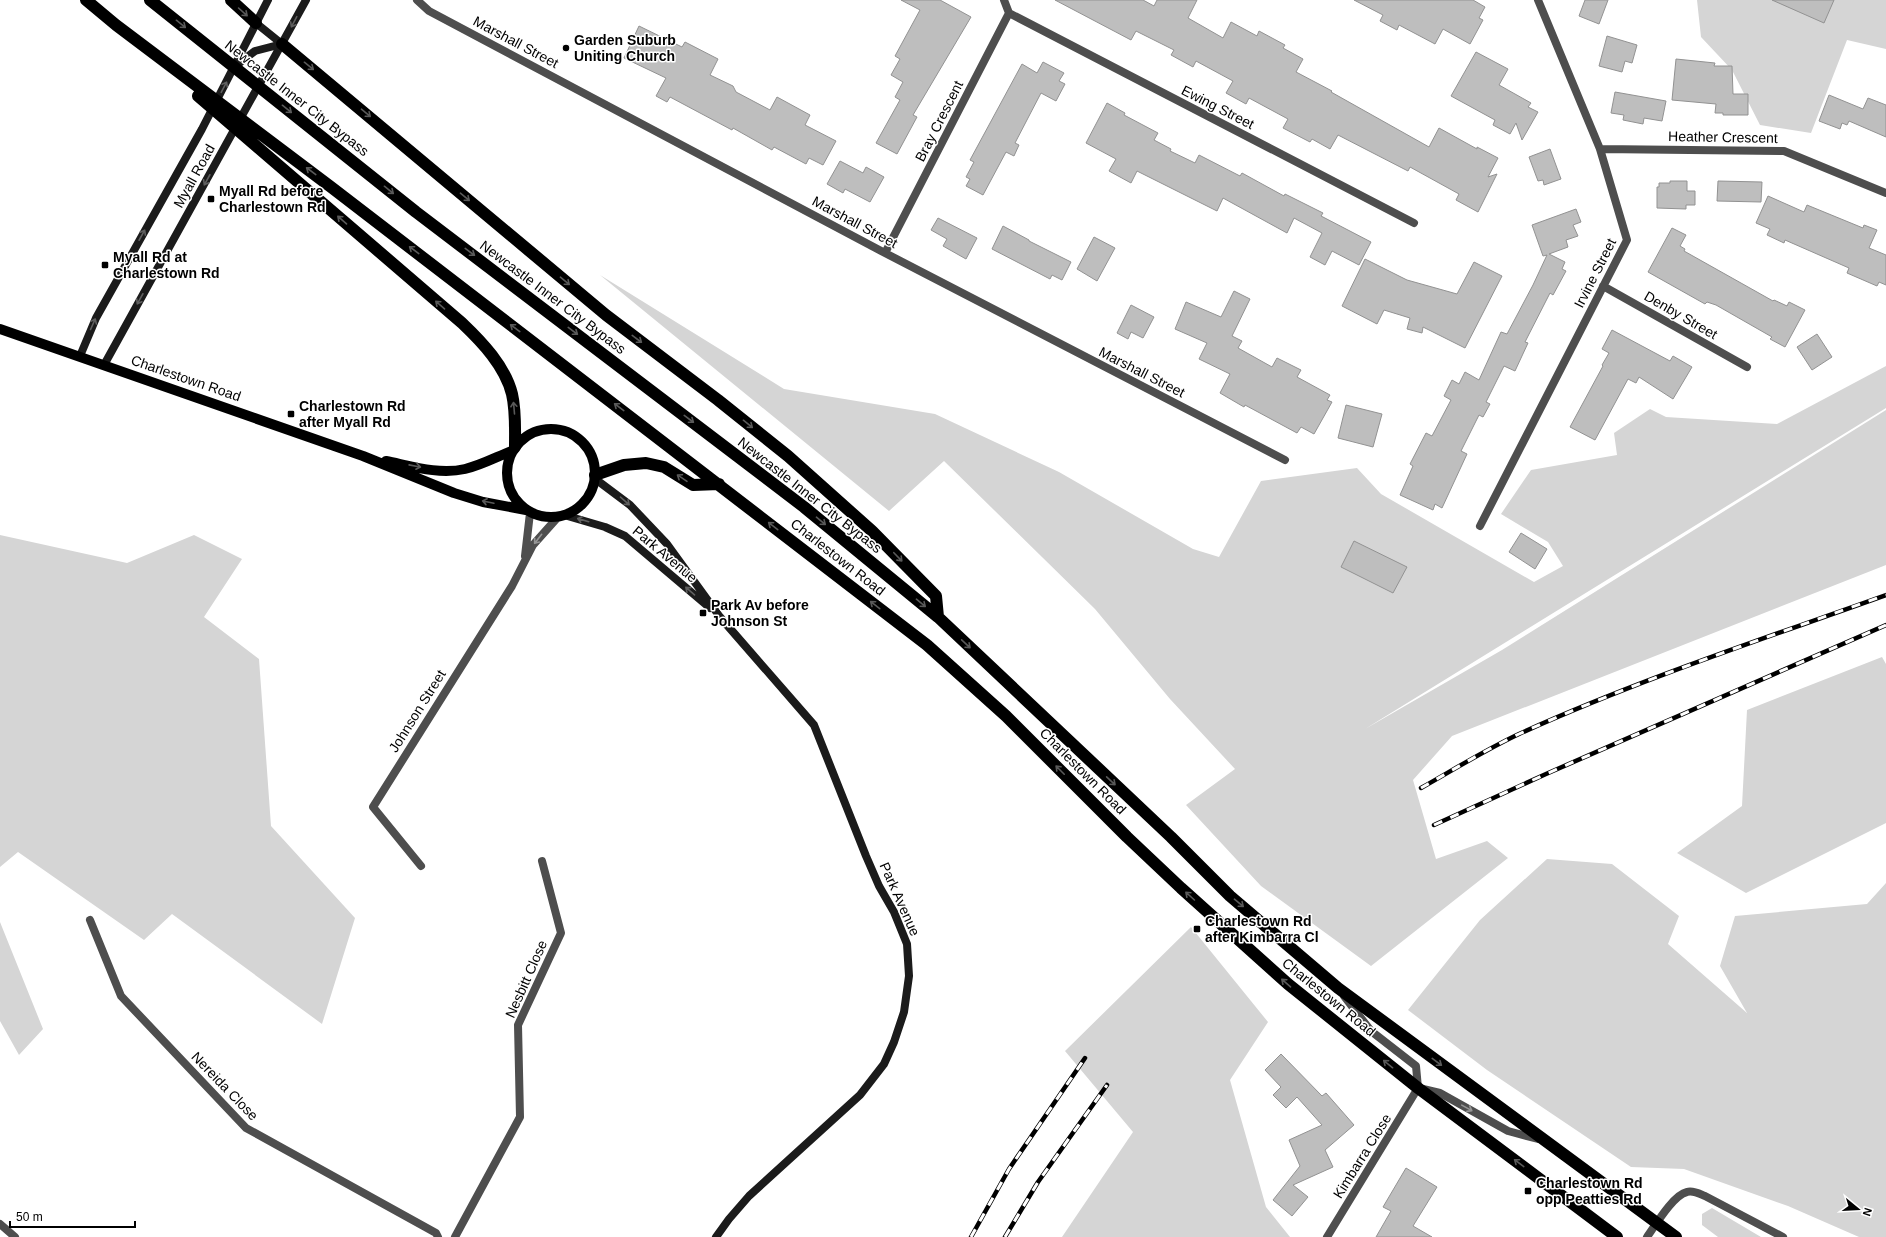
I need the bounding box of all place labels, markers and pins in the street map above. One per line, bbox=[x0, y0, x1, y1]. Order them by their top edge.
place label: Garden Suburb Uniting Church bbox=[574, 32, 676, 64]
marker: Garden Suburb Uniting Church bbox=[561, 43, 571, 53]
place label: Myall Rd before Charlestown Rd bbox=[219, 183, 326, 215]
marker: Myall Rd before Charlestown Rd bbox=[206, 194, 216, 204]
place label: Myall Rd at Charlestown Rd bbox=[113, 249, 220, 281]
marker: Myall Rd at Charlestown Rd bbox=[100, 260, 110, 270]
place label: Charlestown Rd after Myall Rd bbox=[299, 398, 406, 430]
marker: Charlestown Rd after Myall Rd bbox=[286, 409, 296, 419]
place label: Park Av before Johnson St bbox=[711, 597, 809, 629]
marker: Park Av before Johnson St bbox=[698, 608, 708, 618]
place label: Charlestown Rd after Kimbarra Cl bbox=[1205, 913, 1319, 945]
marker: Charlestown Rd after Kimbarra Cl bbox=[1192, 924, 1202, 934]
place label: Charlestown Rd opp Peatties Rd bbox=[1536, 1175, 1643, 1207]
marker: Charlestown Rd opp Peatties Rd bbox=[1523, 1186, 1533, 1196]

